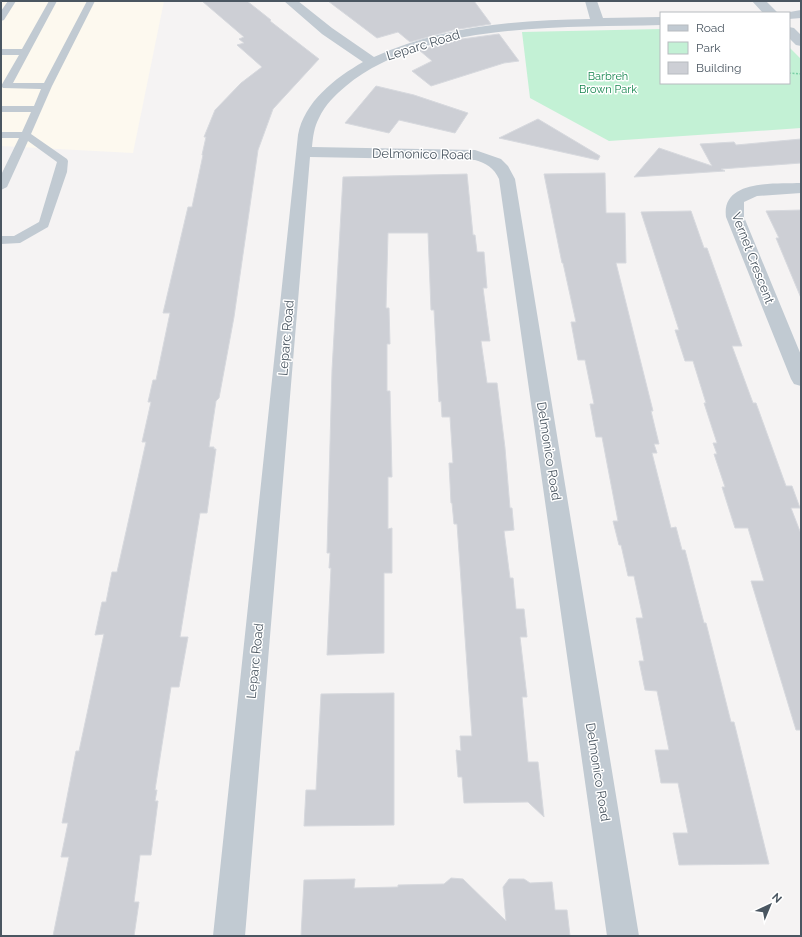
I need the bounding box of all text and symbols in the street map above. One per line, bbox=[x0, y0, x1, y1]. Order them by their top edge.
legend bbox=[660, 12, 790, 84]
text: Road bbox=[696, 21, 725, 35]
street label: Leparc Road bbox=[384, 27, 462, 63]
text: Park bbox=[696, 41, 721, 55]
text: Building bbox=[696, 61, 742, 75]
park label: Barbreh Brown Park bbox=[579, 70, 637, 96]
street label: Delmonico Road bbox=[372, 146, 472, 162]
street label: Vernet Crescent bbox=[729, 210, 778, 306]
street label: Leparc Road bbox=[275, 299, 297, 377]
street label: Delmonico Road bbox=[534, 401, 564, 501]
street label: Leparc Road bbox=[244, 622, 266, 700]
street label: Delmonico Road bbox=[583, 722, 613, 822]
north arrow bbox=[750, 885, 790, 925]
text: N bbox=[769, 891, 784, 906]

